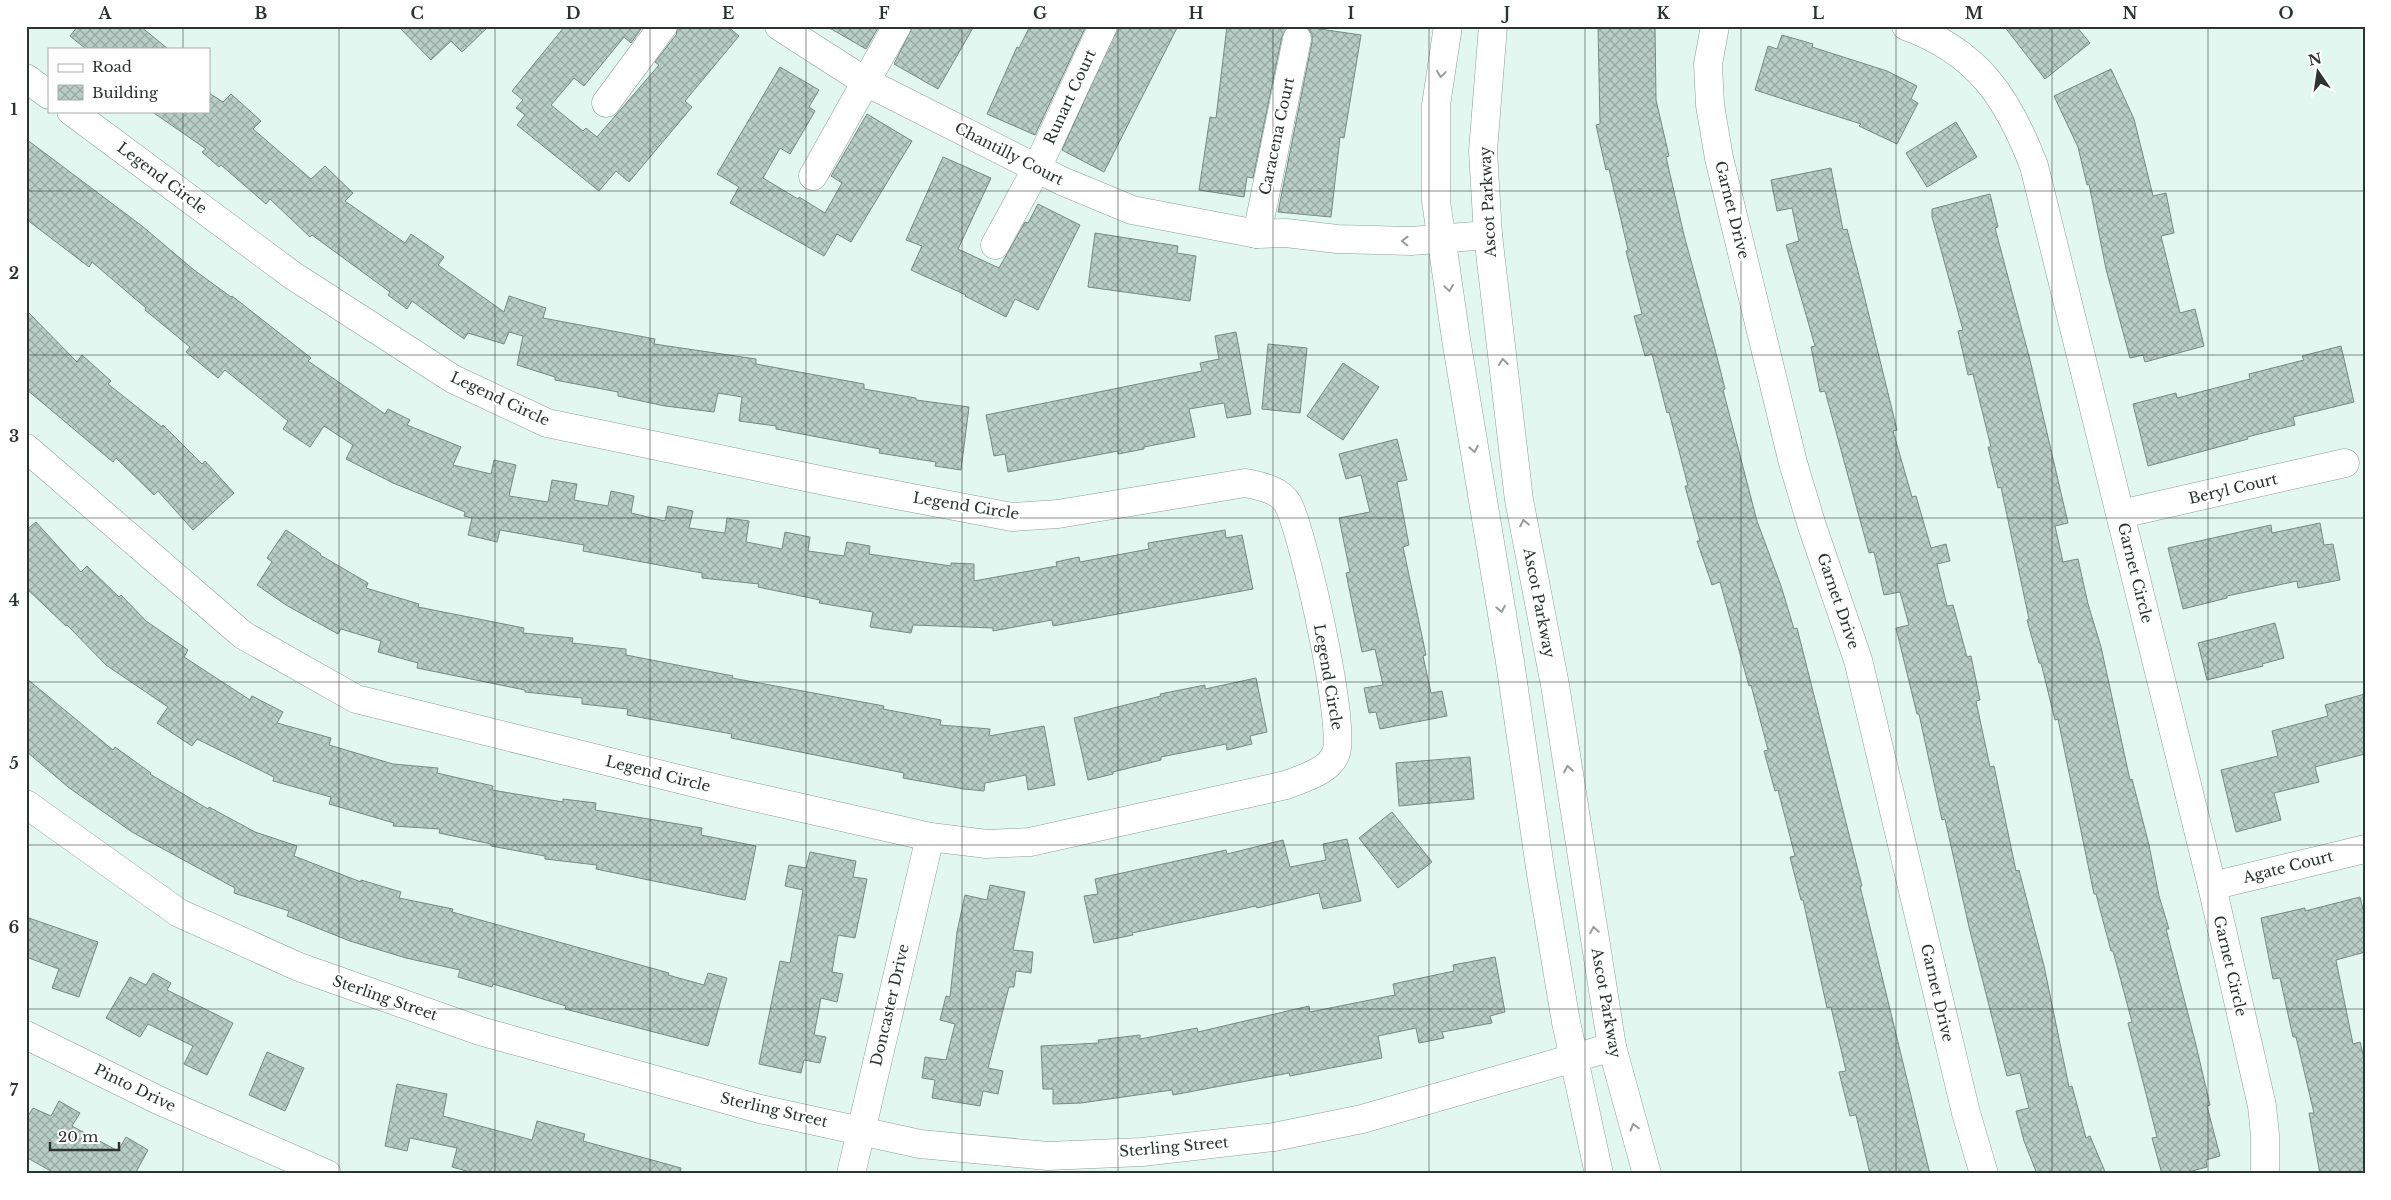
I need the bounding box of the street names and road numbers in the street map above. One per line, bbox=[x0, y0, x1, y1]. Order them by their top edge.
street label: Runart Court bbox=[1039, 46, 1100, 147]
street label: Caracena Court bbox=[1255, 75, 1298, 197]
street label: Chantilly Court bbox=[952, 118, 1067, 189]
street label: Legend Circle bbox=[114, 138, 211, 218]
street label: Ascot Parkway bbox=[1475, 146, 1500, 259]
street label: Garnet Drive bbox=[1711, 159, 1754, 261]
street label: Legend Circle bbox=[448, 367, 553, 430]
street label: Beryl Court bbox=[2187, 469, 2279, 508]
street label: Legend Circle bbox=[912, 488, 1021, 523]
street label: Garnet Circle bbox=[2114, 521, 2157, 625]
street label: Ascot Parkway bbox=[1519, 545, 1560, 660]
street label: Garnet Drive bbox=[1813, 550, 1864, 651]
street label: Legend Circle bbox=[1310, 622, 1347, 731]
street label: Legend Circle bbox=[604, 751, 713, 796]
street label: Agate Court bbox=[2240, 846, 2335, 887]
street label: Garnet Circle bbox=[2210, 914, 2251, 1018]
street label: Doncaster Drive bbox=[866, 942, 913, 1068]
street label: Garnet Drive bbox=[1917, 942, 1958, 1044]
street label: Ascot Parkway bbox=[1587, 945, 1626, 1060]
street label: Sterling Street bbox=[330, 971, 440, 1024]
street label: Pinto Drive bbox=[91, 1060, 179, 1115]
street label: Sterling Street bbox=[719, 1088, 830, 1131]
street label: Sterling Street bbox=[1119, 1132, 1230, 1161]

